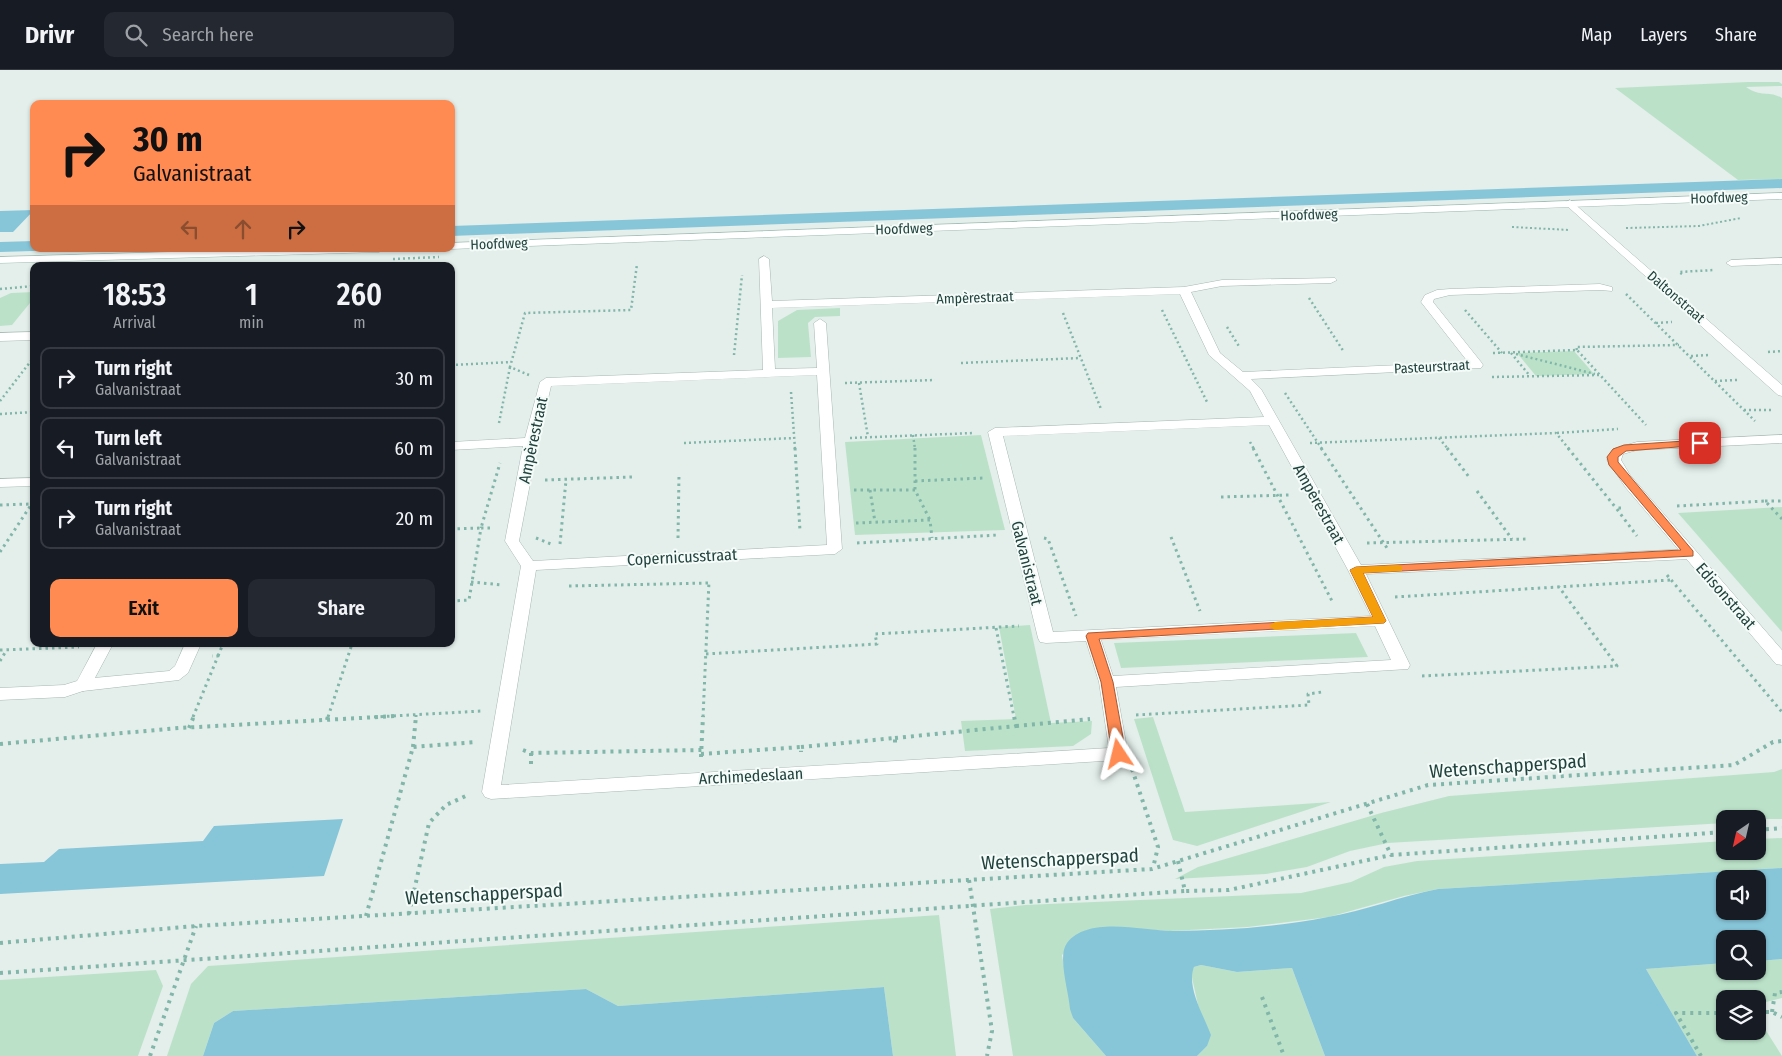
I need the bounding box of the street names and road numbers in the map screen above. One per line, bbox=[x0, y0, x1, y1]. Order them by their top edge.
street label: Hoofdweg bbox=[1690, 188, 1748, 207]
street label: Hoofdweg bbox=[1280, 205, 1338, 224]
street label: Hoofdweg bbox=[875, 219, 933, 238]
street label: Hoofdweg bbox=[470, 234, 528, 253]
street label: Daltonstraat bbox=[1644, 267, 1709, 327]
street label: Ampèrestraat bbox=[936, 288, 1014, 308]
street label: Pasteurstraat bbox=[1394, 357, 1471, 377]
street label: Ampèrestraat bbox=[515, 394, 552, 485]
street label: Ampèrestraat bbox=[1289, 461, 1349, 548]
street label: Galvanistraat bbox=[1007, 519, 1047, 608]
street label: Copernicusstraat bbox=[626, 545, 738, 569]
street label: Edisonstraat bbox=[1692, 559, 1760, 634]
street label: Wetenschapperspad bbox=[1428, 749, 1588, 783]
street label: Archimedeslaan bbox=[698, 764, 804, 788]
street label: Wetenschapperspad bbox=[981, 843, 1139, 875]
street label: Wetenschapperspad bbox=[405, 878, 563, 910]

